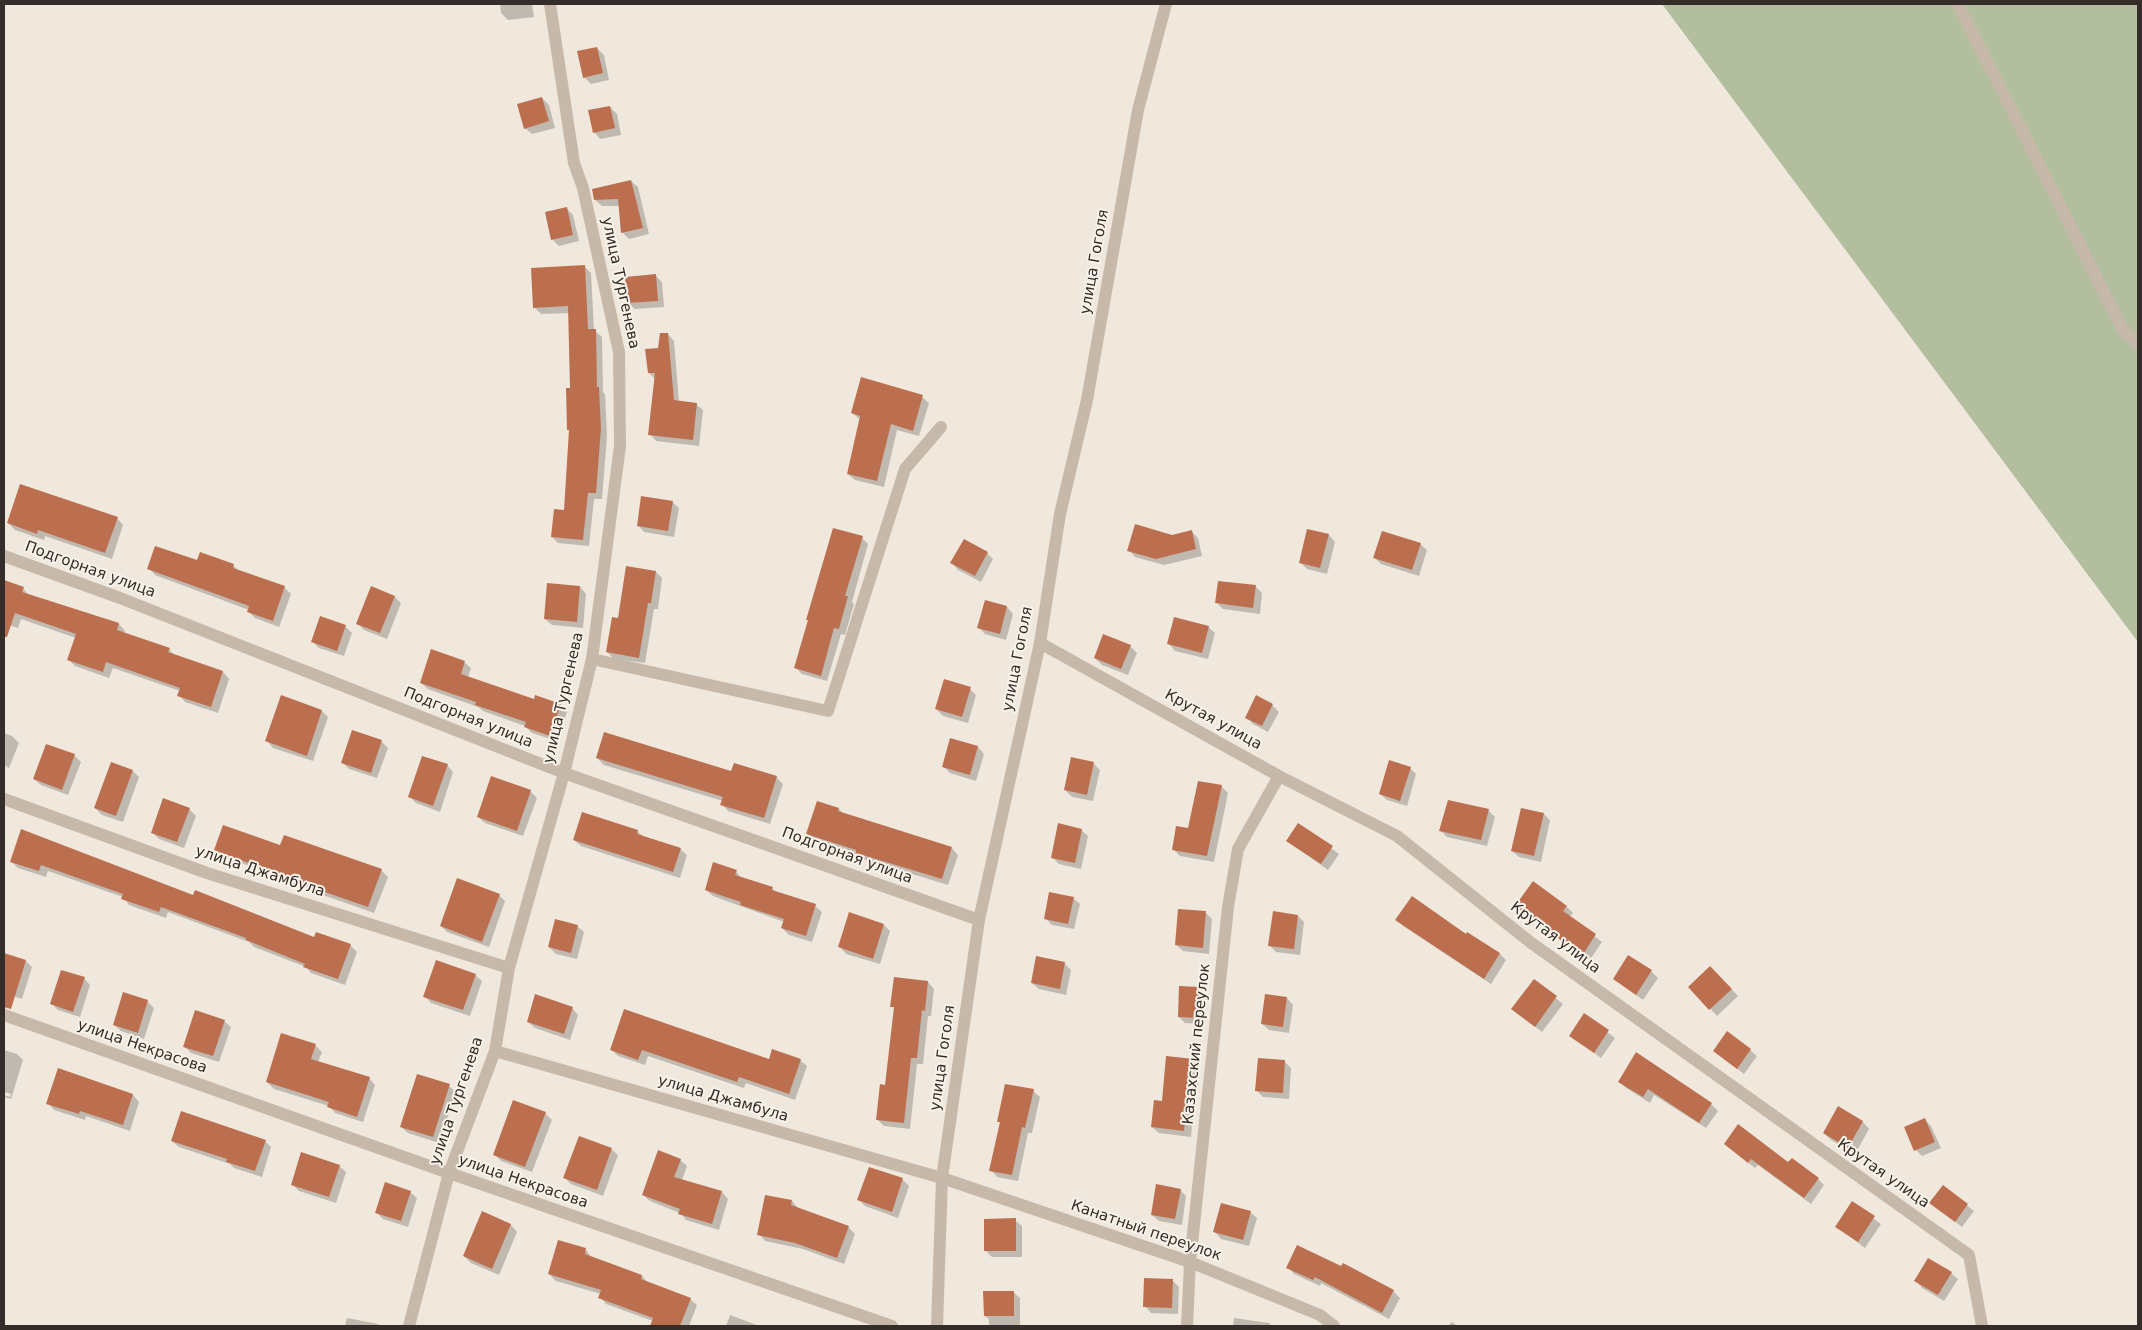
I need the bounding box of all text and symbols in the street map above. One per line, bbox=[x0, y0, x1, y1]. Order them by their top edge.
street label: улица Гоголя bbox=[1077, 208, 1113, 316]
street label: улица Тургенева bbox=[597, 216, 643, 350]
street label: Подгорная улица bbox=[22, 538, 158, 602]
street label: улица Гоголя bbox=[999, 605, 1037, 713]
street label: улица Тургенева bbox=[540, 631, 588, 765]
street label: Подгорная улица bbox=[401, 684, 535, 752]
street label: Крутая улица bbox=[1161, 686, 1265, 754]
street label: Подгорная улица bbox=[779, 824, 915, 888]
street label: улица Джамбула bbox=[193, 843, 327, 901]
street label: Крутая улица bbox=[1506, 898, 1604, 978]
street label: Казахский переулок bbox=[1180, 963, 1214, 1125]
street label: улица Гоголя bbox=[927, 1004, 959, 1112]
street label: улица Некрасова bbox=[75, 1016, 209, 1078]
street label: улица Тургенева bbox=[427, 1035, 487, 1167]
street label: улица Джамбула bbox=[656, 1072, 790, 1126]
street label: Крутая улица bbox=[1833, 1136, 1933, 1212]
street label: улица Некрасова bbox=[456, 1151, 590, 1213]
street label: Канатный переулок bbox=[1068, 1197, 1224, 1265]

